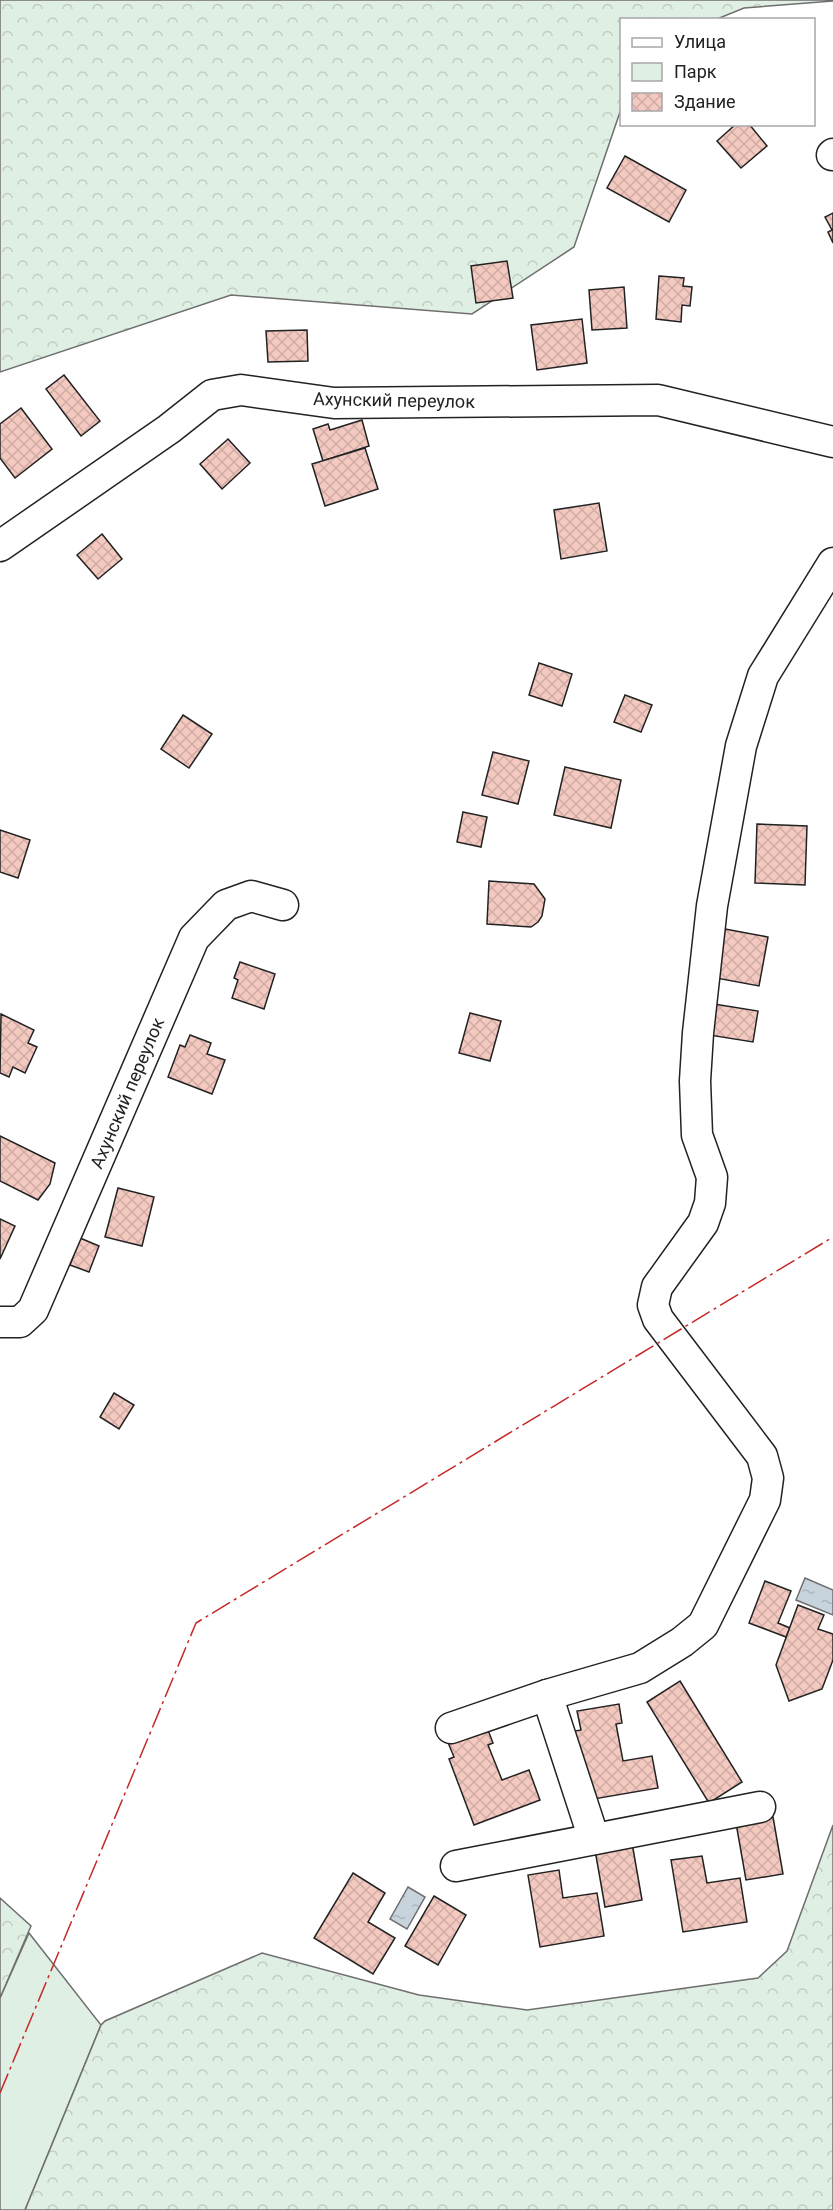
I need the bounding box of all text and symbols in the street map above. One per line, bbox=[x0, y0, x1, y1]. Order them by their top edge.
legend bbox=[620, 18, 815, 126]
text: Улица bbox=[674, 31, 726, 52]
text: Парк bbox=[674, 61, 717, 82]
text: Здание bbox=[674, 91, 736, 112]
street label: Ахунский переулок bbox=[313, 388, 475, 412]
street label: Ахунский переулок bbox=[86, 1014, 168, 1172]

